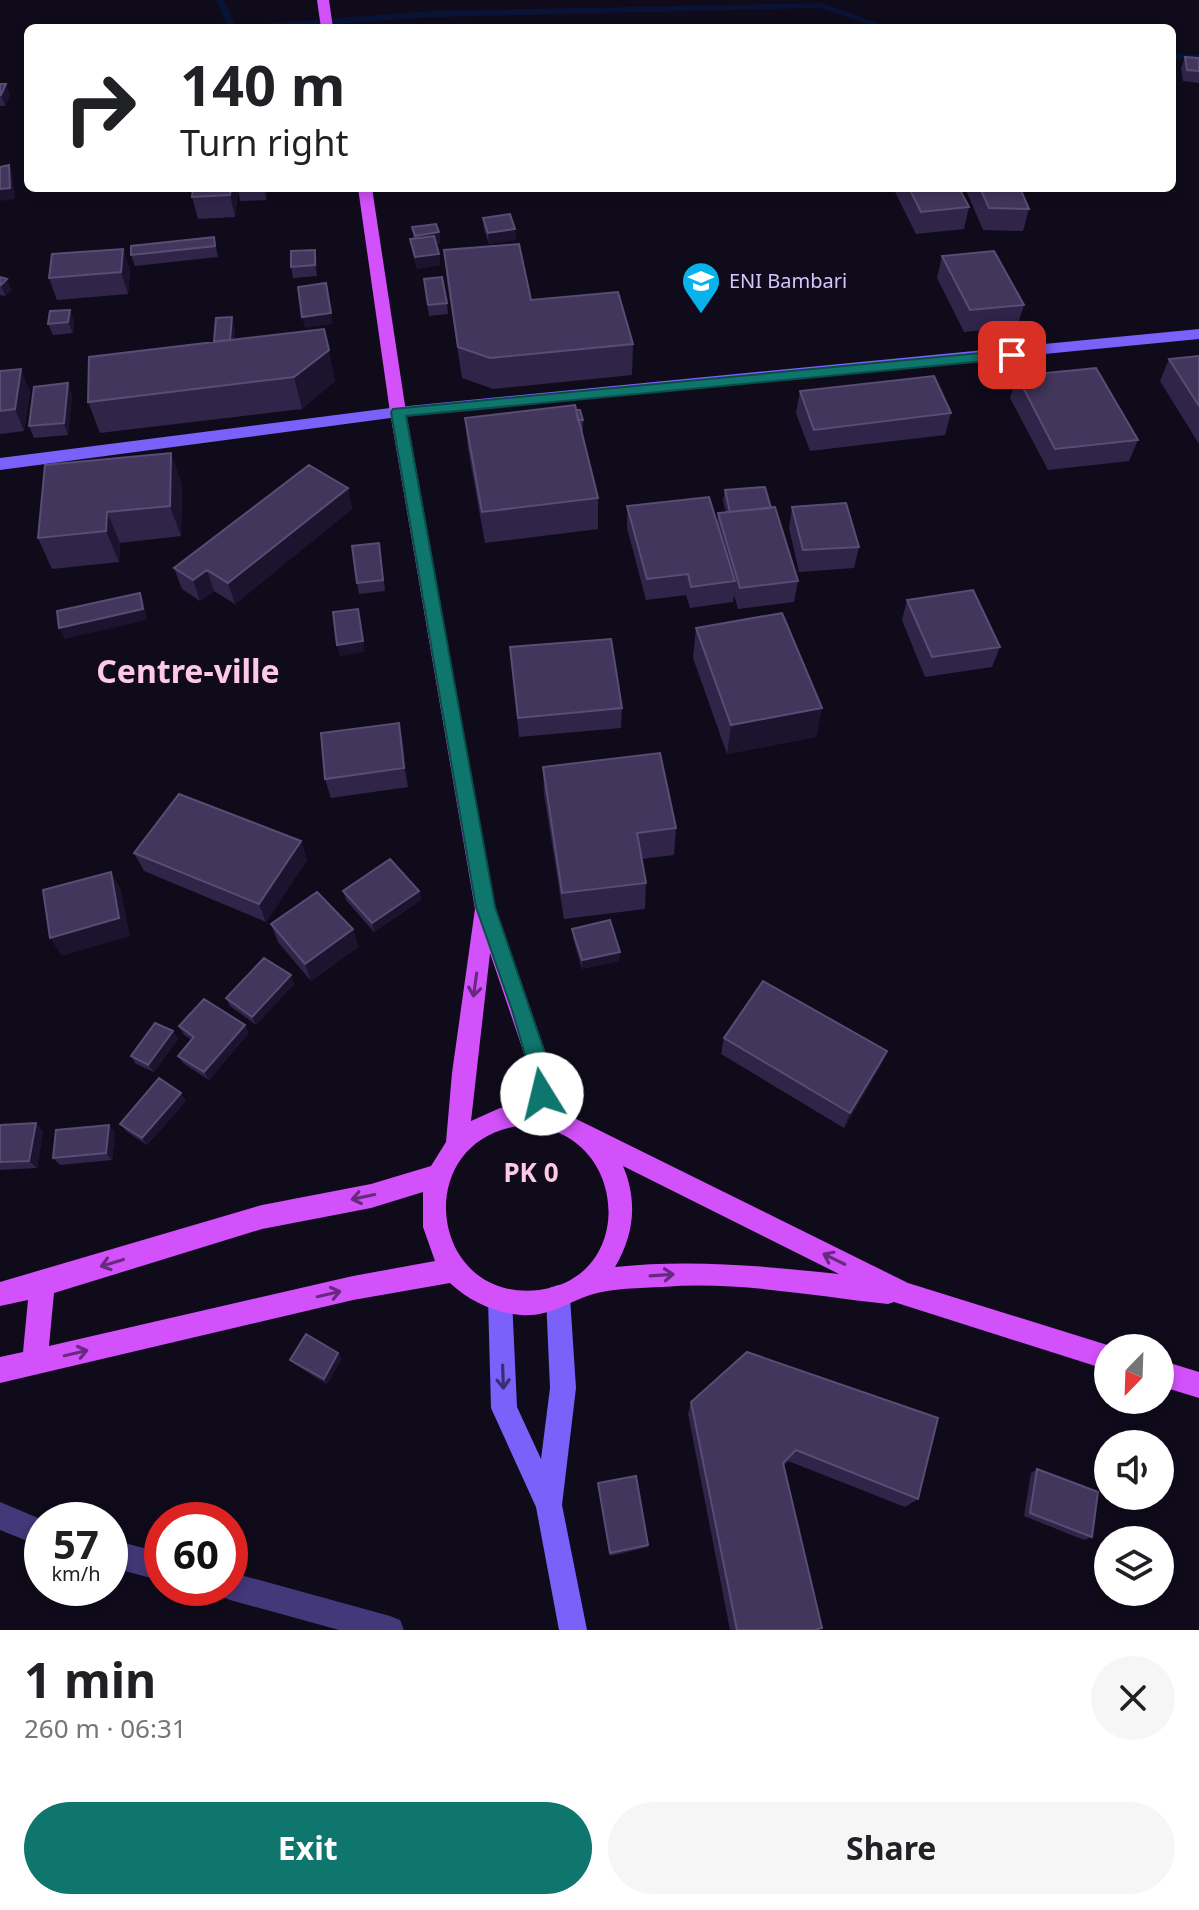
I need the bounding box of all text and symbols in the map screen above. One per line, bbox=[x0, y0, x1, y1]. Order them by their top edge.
text: 140 m bbox=[180, 46, 345, 122]
icon: right bbox=[48, 56, 152, 160]
text: Turn right bbox=[180, 118, 348, 167]
school or university icon: ENI Bambari bbox=[680, 260, 722, 315]
place label: ENI Bambari bbox=[729, 267, 847, 294]
pin bbox=[978, 321, 1046, 389]
icon: arrive bbox=[990, 333, 1034, 377]
district label: Centre-ville bbox=[96, 649, 280, 692]
one-way arrow bbox=[467, 971, 482, 997]
position arrow bbox=[500, 1052, 584, 1136]
district label: PK 0 bbox=[503, 1154, 559, 1190]
one-way arrow bbox=[350, 1190, 376, 1205]
one-way arrow bbox=[823, 1251, 847, 1266]
one-way arrow bbox=[99, 1256, 125, 1271]
one-way arrow bbox=[648, 1267, 675, 1282]
one-way arrow bbox=[316, 1286, 342, 1301]
north arrow bbox=[1094, 1334, 1174, 1414]
map controls bbox=[1094, 1334, 1174, 1606]
one-way arrow bbox=[63, 1345, 89, 1360]
one-way arrow bbox=[495, 1363, 510, 1390]
button: sound bbox=[1094, 1430, 1174, 1510]
speed limit sign: 60 bbox=[144, 1502, 248, 1606]
text: 57 bbox=[53, 1516, 99, 1571]
button: layers bbox=[1094, 1526, 1174, 1606]
text: km/h bbox=[51, 1560, 101, 1587]
text: 1 min bbox=[24, 1647, 156, 1712]
button: close bbox=[1091, 1656, 1175, 1740]
text: 260 m · 06:31 bbox=[24, 1710, 187, 1746]
button: Exit bbox=[24, 1802, 592, 1894]
button: Share bbox=[608, 1802, 1175, 1894]

